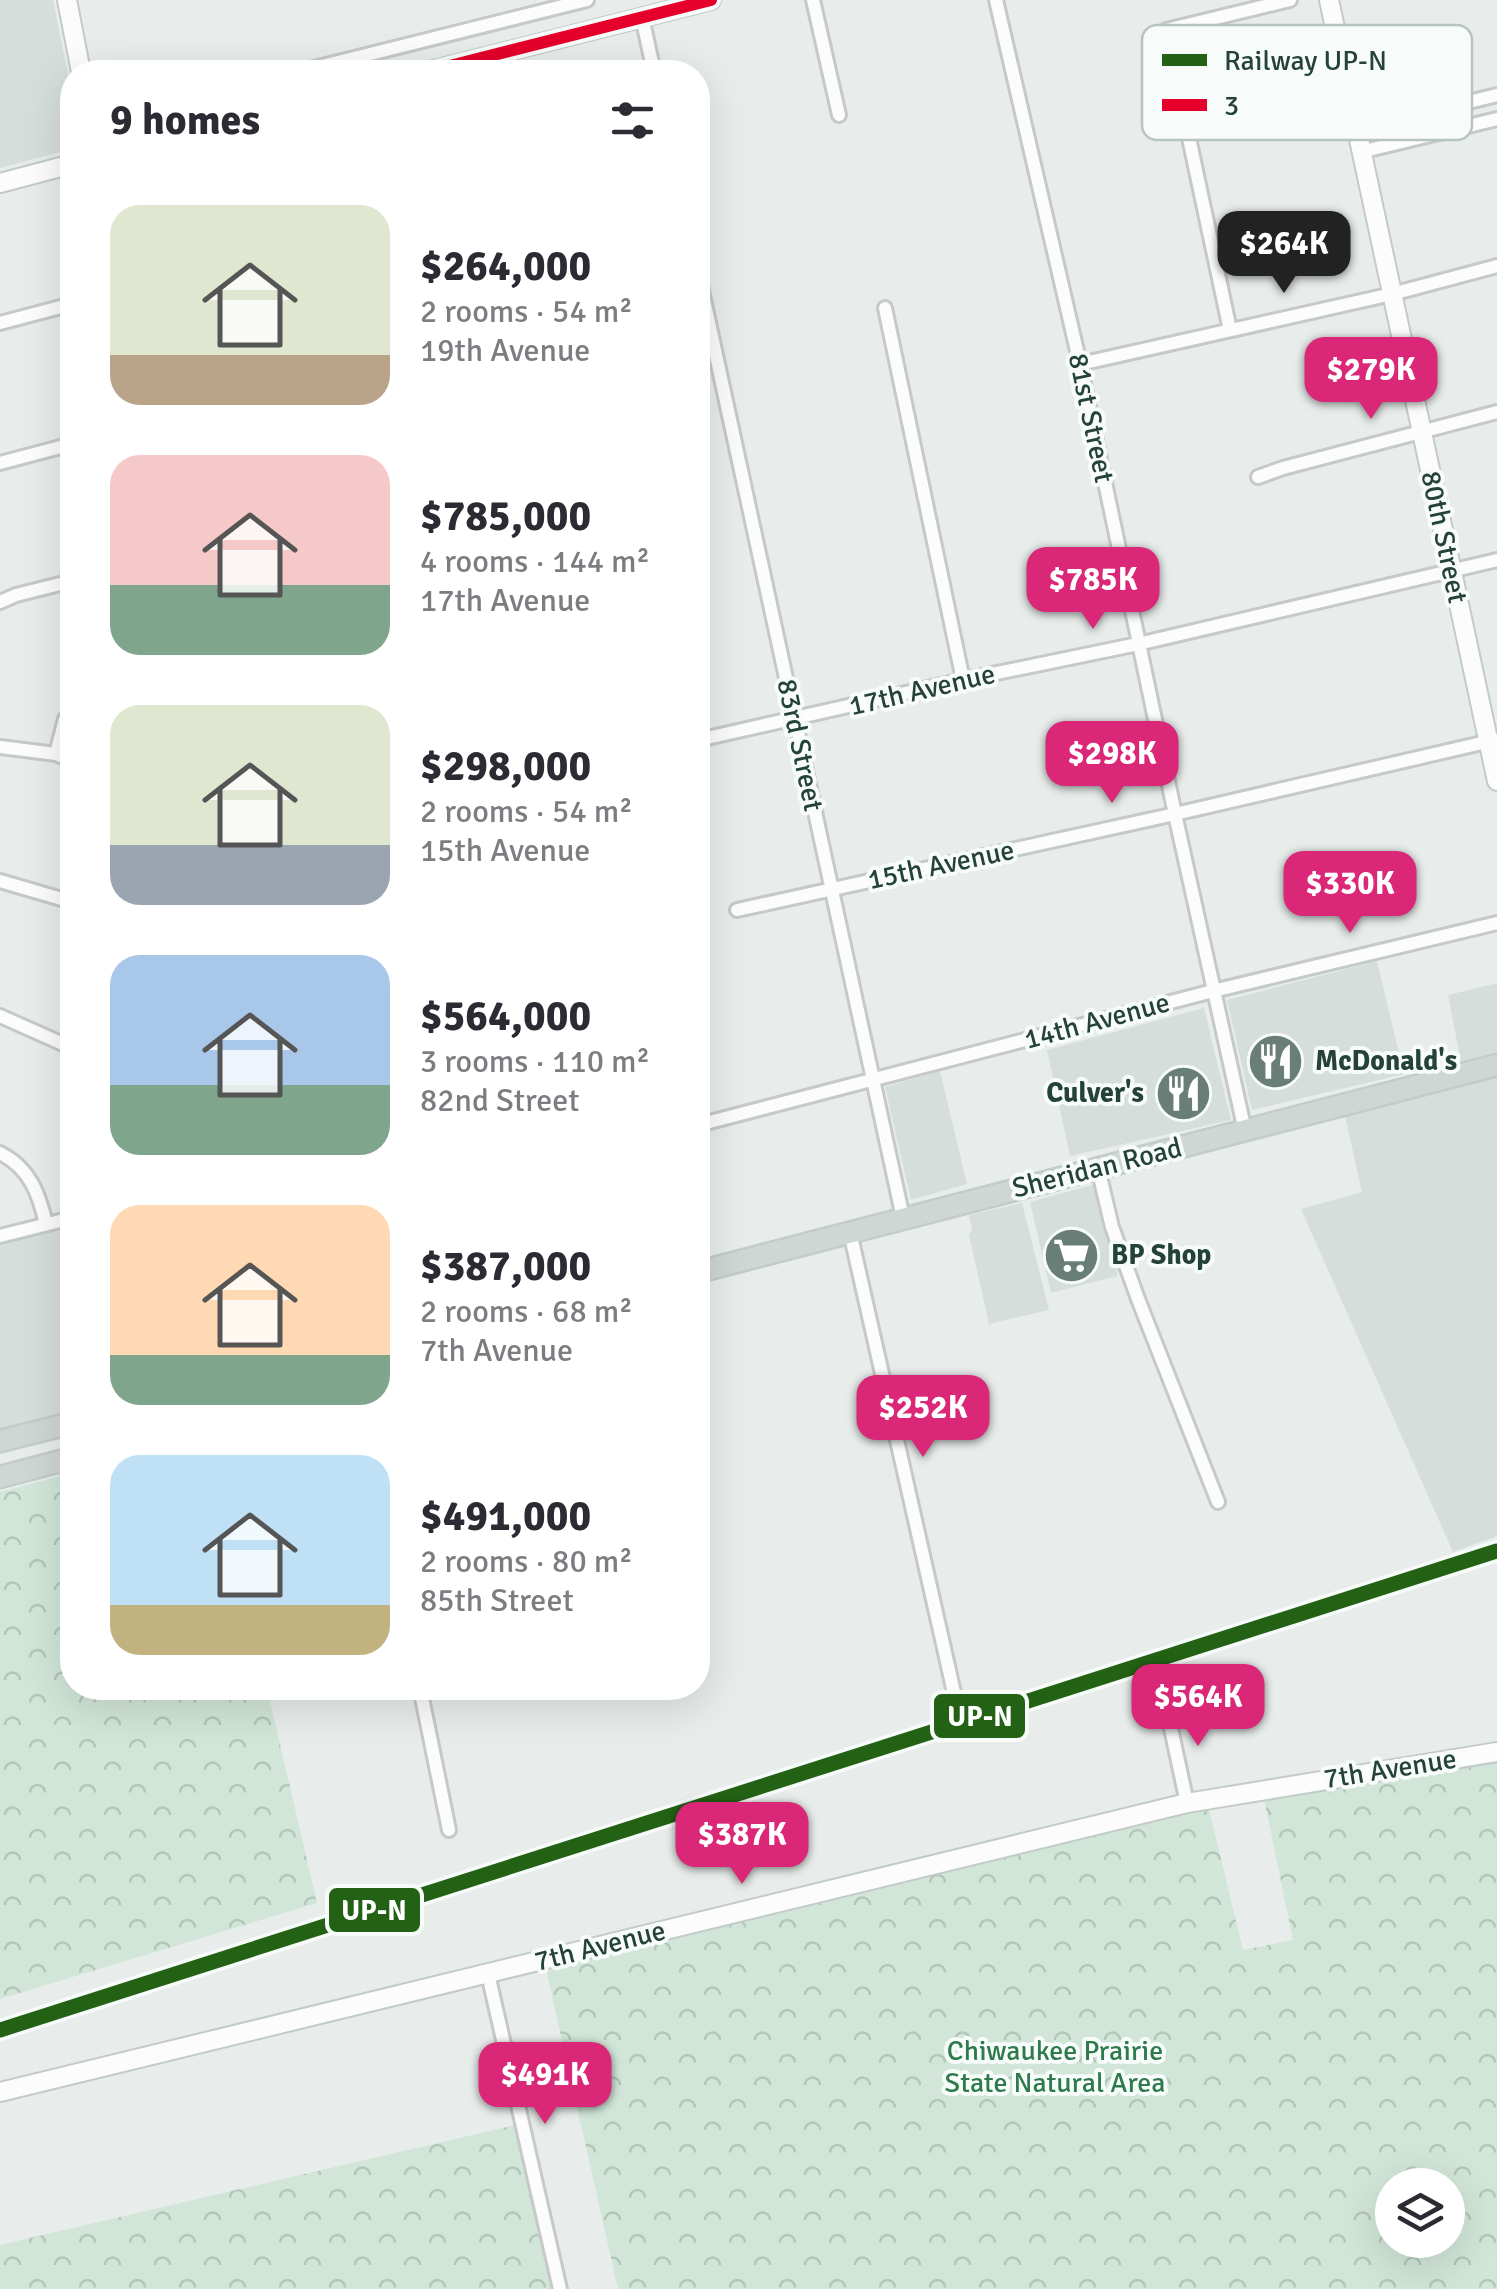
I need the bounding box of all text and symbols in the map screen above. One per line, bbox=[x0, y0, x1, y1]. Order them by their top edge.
legend bbox=[1142, 25, 1472, 140]
text: Railway UP-N bbox=[1224, 44, 1387, 78]
text: 3 bbox=[1224, 89, 1239, 123]
icon: filters bbox=[605, 93, 660, 148]
text: 9 homes bbox=[110, 95, 260, 146]
pin: $264K bbox=[1214, 211, 1354, 296]
text: $264K bbox=[1240, 224, 1328, 263]
text: $264,000 bbox=[420, 241, 591, 292]
icon: home bbox=[190, 245, 310, 365]
text: 2 rooms · 54 m² bbox=[420, 292, 633, 331]
text: 19th Avenue bbox=[420, 331, 590, 370]
pin: $279K bbox=[1301, 337, 1441, 422]
street label: 81st Street bbox=[1061, 350, 1121, 486]
text: $279K bbox=[1327, 350, 1415, 389]
street label: 80th Street bbox=[1413, 468, 1475, 606]
text: $785,000 bbox=[420, 491, 591, 542]
icon: home bbox=[190, 495, 310, 615]
text: 4 rooms · 144 m² bbox=[420, 542, 650, 581]
pin: $785K bbox=[1023, 547, 1163, 632]
text: $785K bbox=[1049, 560, 1137, 599]
text: 17th Avenue bbox=[420, 581, 590, 620]
street label: 17th Avenue bbox=[846, 657, 998, 723]
street label: 83rd Street bbox=[769, 676, 831, 814]
pin: $298K bbox=[1042, 721, 1182, 806]
text: $298K bbox=[1068, 734, 1156, 773]
text: $298,000 bbox=[420, 741, 591, 792]
icon: home bbox=[190, 745, 310, 865]
text: 2 rooms · 54 m² bbox=[420, 792, 633, 831]
text: 15th Avenue bbox=[420, 831, 590, 870]
street label: 15th Avenue bbox=[865, 833, 1017, 897]
pin: $330K bbox=[1280, 851, 1420, 936]
text: $330K bbox=[1306, 864, 1394, 903]
street label: 14th Avenue bbox=[1021, 985, 1173, 1057]
text: $564,000 bbox=[420, 991, 591, 1042]
icon: home bbox=[190, 995, 310, 1115]
restaurant icon: McDonald's bbox=[1246, 1031, 1306, 1091]
text: 3 rooms · 110 m² bbox=[420, 1042, 650, 1081]
place label: McDonald's bbox=[1315, 1044, 1457, 1078]
restaurant icon: Culver's bbox=[1153, 1063, 1213, 1123]
place label: Culver's bbox=[1046, 1076, 1144, 1110]
text: 82nd Street bbox=[420, 1081, 579, 1120]
street label: Sheridan Road bbox=[1009, 1131, 1185, 1205]
supermarket icon: BP Shop bbox=[1042, 1225, 1102, 1285]
place label: BP Shop bbox=[1111, 1238, 1211, 1272]
text: $387,000 bbox=[420, 1241, 591, 1292]
icon: home bbox=[190, 1245, 310, 1365]
text: 2 rooms · 68 m² bbox=[420, 1292, 633, 1331]
text: 7th Avenue bbox=[420, 1331, 573, 1370]
pin: $252K bbox=[853, 1375, 993, 1460]
text: $252K bbox=[879, 1388, 967, 1427]
text: $491,000 bbox=[420, 1491, 591, 1542]
icon: home bbox=[190, 1495, 310, 1615]
text: 2 rooms · 80 m² bbox=[420, 1542, 633, 1581]
text: 85th Street bbox=[420, 1581, 574, 1620]
pin: $564K bbox=[1128, 1664, 1268, 1749]
text: $564K bbox=[1154, 1677, 1242, 1716]
line badge: UP-N bbox=[932, 1692, 1027, 1740]
text: UP-N bbox=[947, 1700, 1013, 1734]
street label: 7th Avenue bbox=[1321, 1742, 1459, 1796]
pin: $387K bbox=[672, 1802, 812, 1887]
text: $387K bbox=[698, 1815, 786, 1854]
line badge: UP-N bbox=[327, 1886, 422, 1934]
text: UP-N bbox=[341, 1894, 407, 1928]
street label: 7th Avenue bbox=[531, 1913, 669, 1979]
park label: Chiwaukee Prairie State Natural Area bbox=[945, 2034, 1165, 2100]
pin: $491K bbox=[475, 2042, 615, 2127]
text: $491K bbox=[501, 2055, 589, 2094]
map controls bbox=[1375, 2168, 1465, 2258]
button: layers bbox=[1375, 2168, 1465, 2258]

